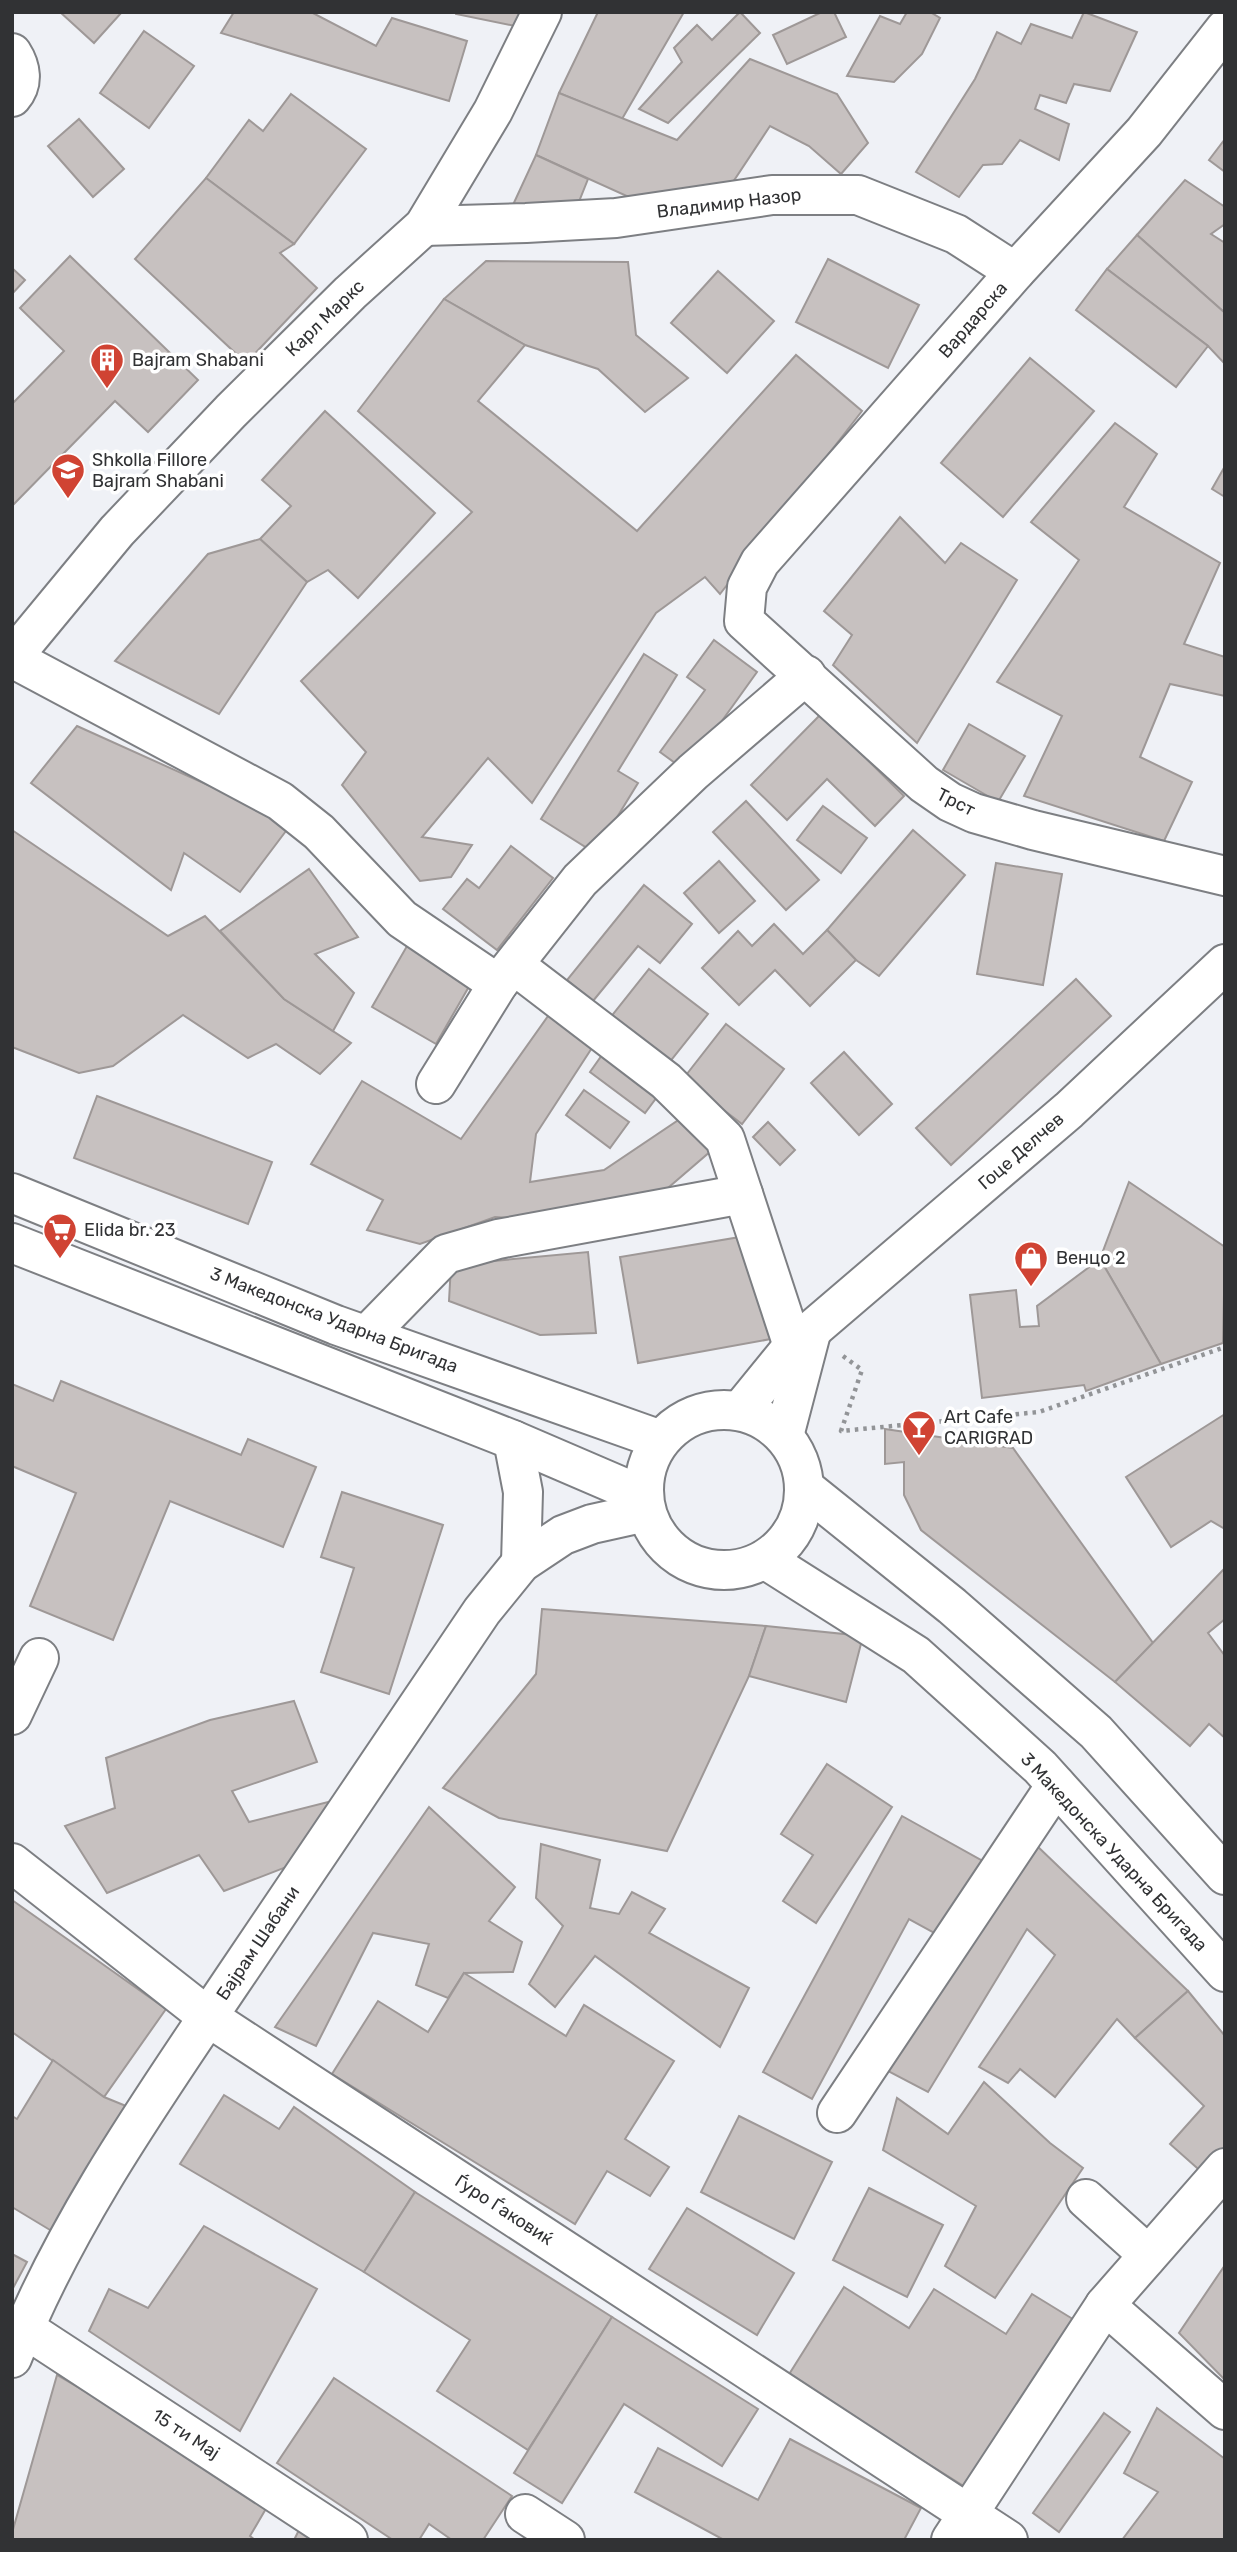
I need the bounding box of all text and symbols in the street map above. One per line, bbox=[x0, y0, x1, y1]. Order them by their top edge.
street label: Владимир Назор bbox=[655, 183, 803, 223]
street label: Карл Маркс bbox=[281, 275, 369, 361]
street label: Вардарска bbox=[934, 277, 1012, 363]
building icon: Bajram Shabani bbox=[88, 341, 126, 390]
place label: Bajram Shabani bbox=[132, 349, 264, 371]
place label: Shkolla Fillore Bajram Shabani bbox=[92, 449, 224, 492]
school or university icon: Shkolla Fillore Bajram Shabani bbox=[49, 451, 87, 500]
street label: Трст bbox=[933, 783, 979, 821]
street label: Гоце Делчев bbox=[974, 1108, 1068, 1194]
supermarket icon: Elida br. 23 bbox=[41, 1211, 79, 1260]
place label: Elida br. 23 bbox=[84, 1219, 176, 1241]
shop icon: Венцо 2 bbox=[1012, 1239, 1050, 1288]
place label: Венцо 2 bbox=[1056, 1247, 1125, 1269]
street label: 3 Македонска Ударна Бригада bbox=[207, 1262, 461, 1378]
place label: Art Cafe CARIGRAD bbox=[944, 1406, 1033, 1449]
bar icon: Art Cafe CARIGRAD bbox=[900, 1408, 938, 1457]
street label: 3 Македонска Ударна Бригада bbox=[1016, 1748, 1212, 1956]
street label: Бајрам Шабани bbox=[212, 1882, 304, 2004]
street label: Ѓуро Ѓаковиќ bbox=[451, 2170, 558, 2250]
street label: 15 ти Мај bbox=[148, 2404, 224, 2464]

